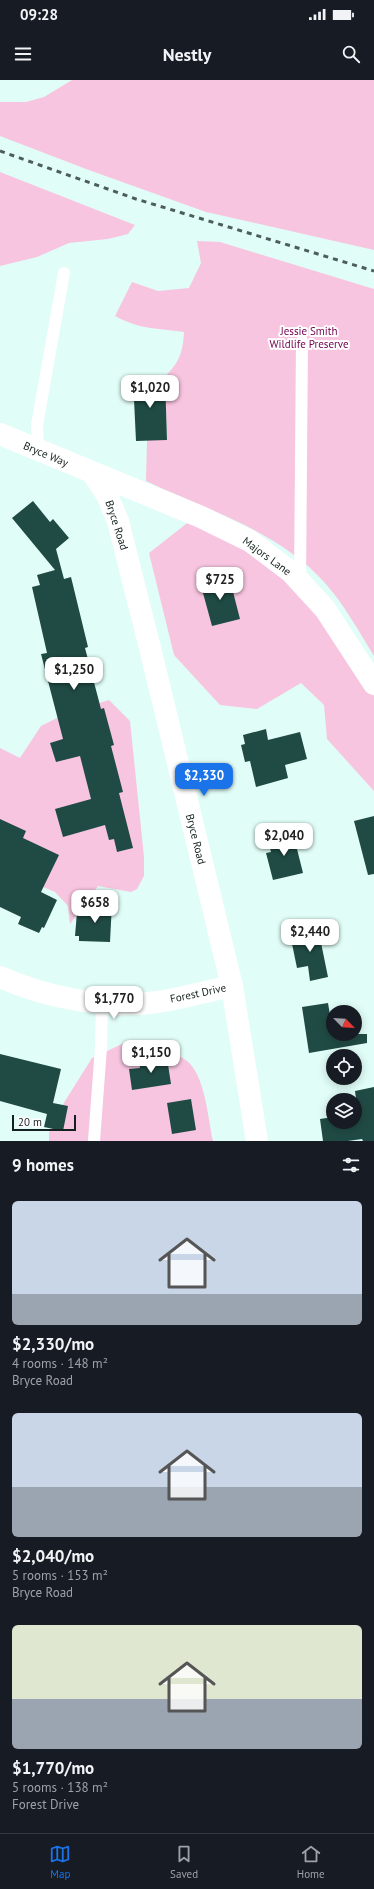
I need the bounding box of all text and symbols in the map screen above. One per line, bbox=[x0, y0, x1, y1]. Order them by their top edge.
text: 09:28 bbox=[20, 5, 58, 24]
icon: menu bbox=[12, 43, 34, 65]
text: Nestly bbox=[163, 43, 211, 66]
icon: search bbox=[340, 43, 362, 65]
park label: Jessie Smith Wildlife Preserve bbox=[269, 324, 349, 351]
pin: $1,020 bbox=[117, 375, 183, 409]
text: $1,020 bbox=[130, 379, 170, 396]
street label: Bryce Way bbox=[21, 438, 71, 470]
street label: Bryce Road bbox=[102, 498, 132, 552]
street label: Majors Lane bbox=[240, 534, 294, 579]
pin: $725 bbox=[196, 567, 244, 601]
text: $725 bbox=[205, 571, 235, 588]
pin: $1,250 bbox=[41, 657, 107, 691]
text: $1,250 bbox=[54, 661, 94, 678]
pin: $2,330 bbox=[171, 763, 237, 797]
text: $2,330 bbox=[184, 767, 224, 784]
street label: Bryce Road bbox=[183, 812, 209, 866]
pin: $2,040 bbox=[251, 823, 317, 857]
text: $2,040 bbox=[264, 827, 304, 844]
pin: $658 bbox=[71, 890, 119, 924]
text: $658 bbox=[80, 894, 110, 911]
pin: $2,440 bbox=[277, 919, 343, 953]
text: $2,440 bbox=[290, 923, 330, 940]
street label: Forest Drive bbox=[169, 980, 228, 1006]
pin: $1,770 bbox=[81, 986, 147, 1020]
text: $1,770 bbox=[94, 990, 134, 1007]
north arrow bbox=[326, 1005, 362, 1041]
map controls bbox=[326, 1005, 362, 1129]
pin: $1,150 bbox=[118, 1040, 184, 1074]
text: $1,150 bbox=[131, 1044, 171, 1061]
button: locate bbox=[326, 1049, 362, 1085]
button: layers bbox=[326, 1093, 362, 1129]
scale bar bbox=[12, 1113, 76, 1132]
text: 20 m bbox=[18, 1115, 42, 1129]
text: 9 homes bbox=[12, 1154, 74, 1176]
icon: filters bbox=[340, 1154, 362, 1176]
icon: home bbox=[151, 1227, 223, 1299]
text: $2,330/mo bbox=[12, 1333, 94, 1355]
text: 4 rooms · 148 m² bbox=[12, 1355, 108, 1372]
text: Bryce Road bbox=[12, 1372, 73, 1389]
icon: home bbox=[151, 1439, 223, 1511]
text: $2,040/mo bbox=[12, 1545, 94, 1567]
text: 5 rooms · 153 m² bbox=[12, 1567, 108, 1584]
text: Bryce Road bbox=[12, 1584, 73, 1601]
icon: home bbox=[151, 1651, 223, 1723]
text: $1,770/mo bbox=[12, 1757, 94, 1779]
text: 5 rooms · 138 m² bbox=[12, 1779, 108, 1796]
text: Forest Drive bbox=[12, 1796, 79, 1813]
tab: Map bbox=[49, 1843, 71, 1881]
tab: Saved bbox=[170, 1843, 198, 1881]
tab: Home bbox=[297, 1843, 325, 1881]

